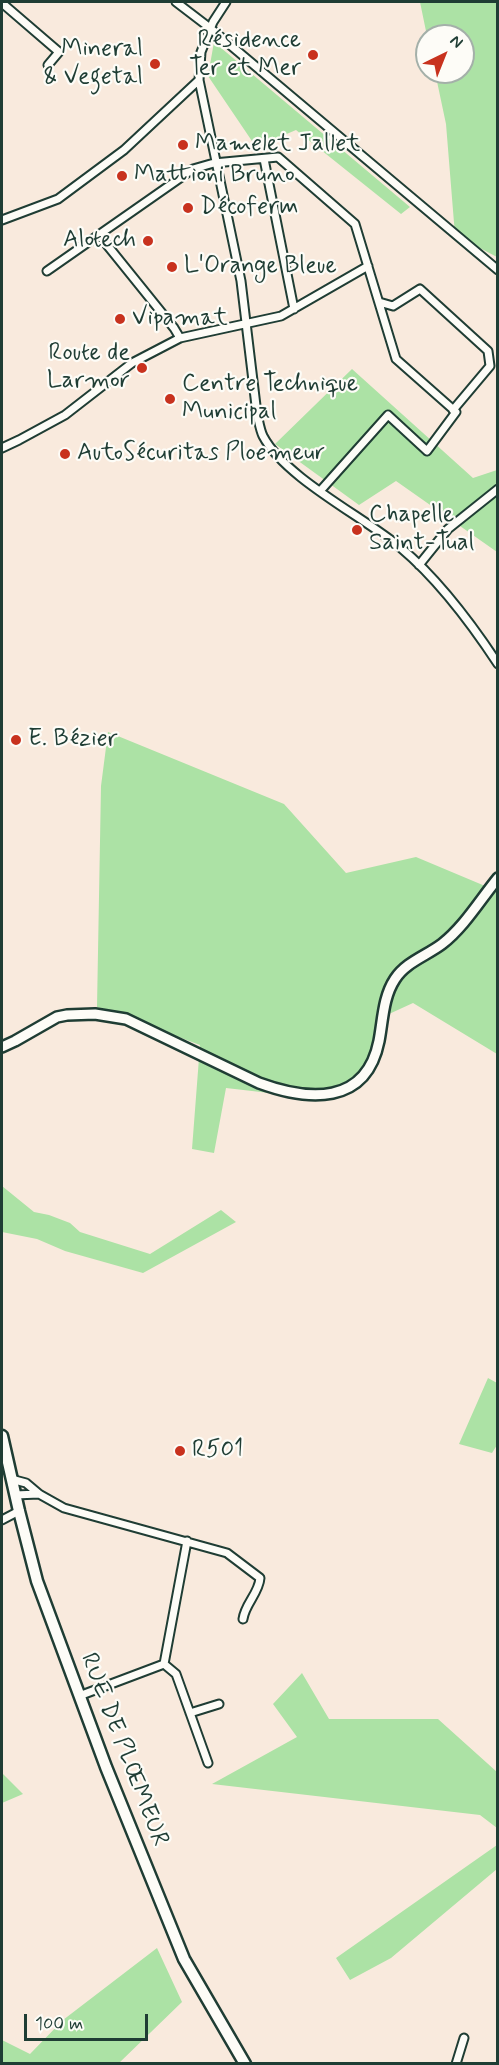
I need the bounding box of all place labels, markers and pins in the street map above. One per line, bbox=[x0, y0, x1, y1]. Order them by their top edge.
place label: Résidence Ter et Mer bbox=[189, 27, 301, 83]
place label: Mineral & Vegetal bbox=[44, 36, 143, 92]
marker: Résidence Ter et Mer bbox=[306, 48, 320, 62]
marker: Mineral & Vegetal bbox=[148, 57, 162, 71]
place label: Mamelet Jallet bbox=[195, 131, 360, 159]
marker: Mamelet Jallet bbox=[176, 138, 190, 152]
place label: Mattioni Bruno bbox=[134, 162, 295, 190]
marker: Mattioni Bruno bbox=[115, 169, 129, 183]
place label: Décoferm bbox=[200, 194, 298, 222]
marker: Décoferm bbox=[181, 201, 195, 215]
place label: Alotech bbox=[63, 227, 136, 255]
marker: Alotech bbox=[141, 234, 155, 248]
place label: L'Orange Bleue bbox=[184, 253, 337, 281]
marker: L'Orange Bleue bbox=[165, 260, 179, 274]
place label: Vipamat bbox=[132, 305, 228, 333]
marker: Vipamat bbox=[113, 312, 127, 326]
place label: Route de Larmor bbox=[47, 340, 130, 396]
marker: Route de Larmor bbox=[135, 361, 149, 375]
place label: Centre Technique Municipal bbox=[182, 371, 358, 427]
marker: Centre Technique Municipal bbox=[163, 392, 177, 406]
place label: AutoSécuritas Ploemeur bbox=[77, 440, 325, 468]
marker: AutoSécuritas Ploemeur bbox=[58, 447, 72, 461]
place label: Chapelle Saint-Tual bbox=[369, 502, 474, 558]
marker: Chapelle Saint-Tual bbox=[350, 523, 364, 537]
place label: E. Bézier bbox=[28, 726, 117, 754]
marker: E. Bézier bbox=[9, 733, 23, 747]
place label: R501 bbox=[192, 1437, 243, 1465]
marker: R501 bbox=[173, 1444, 187, 1458]

